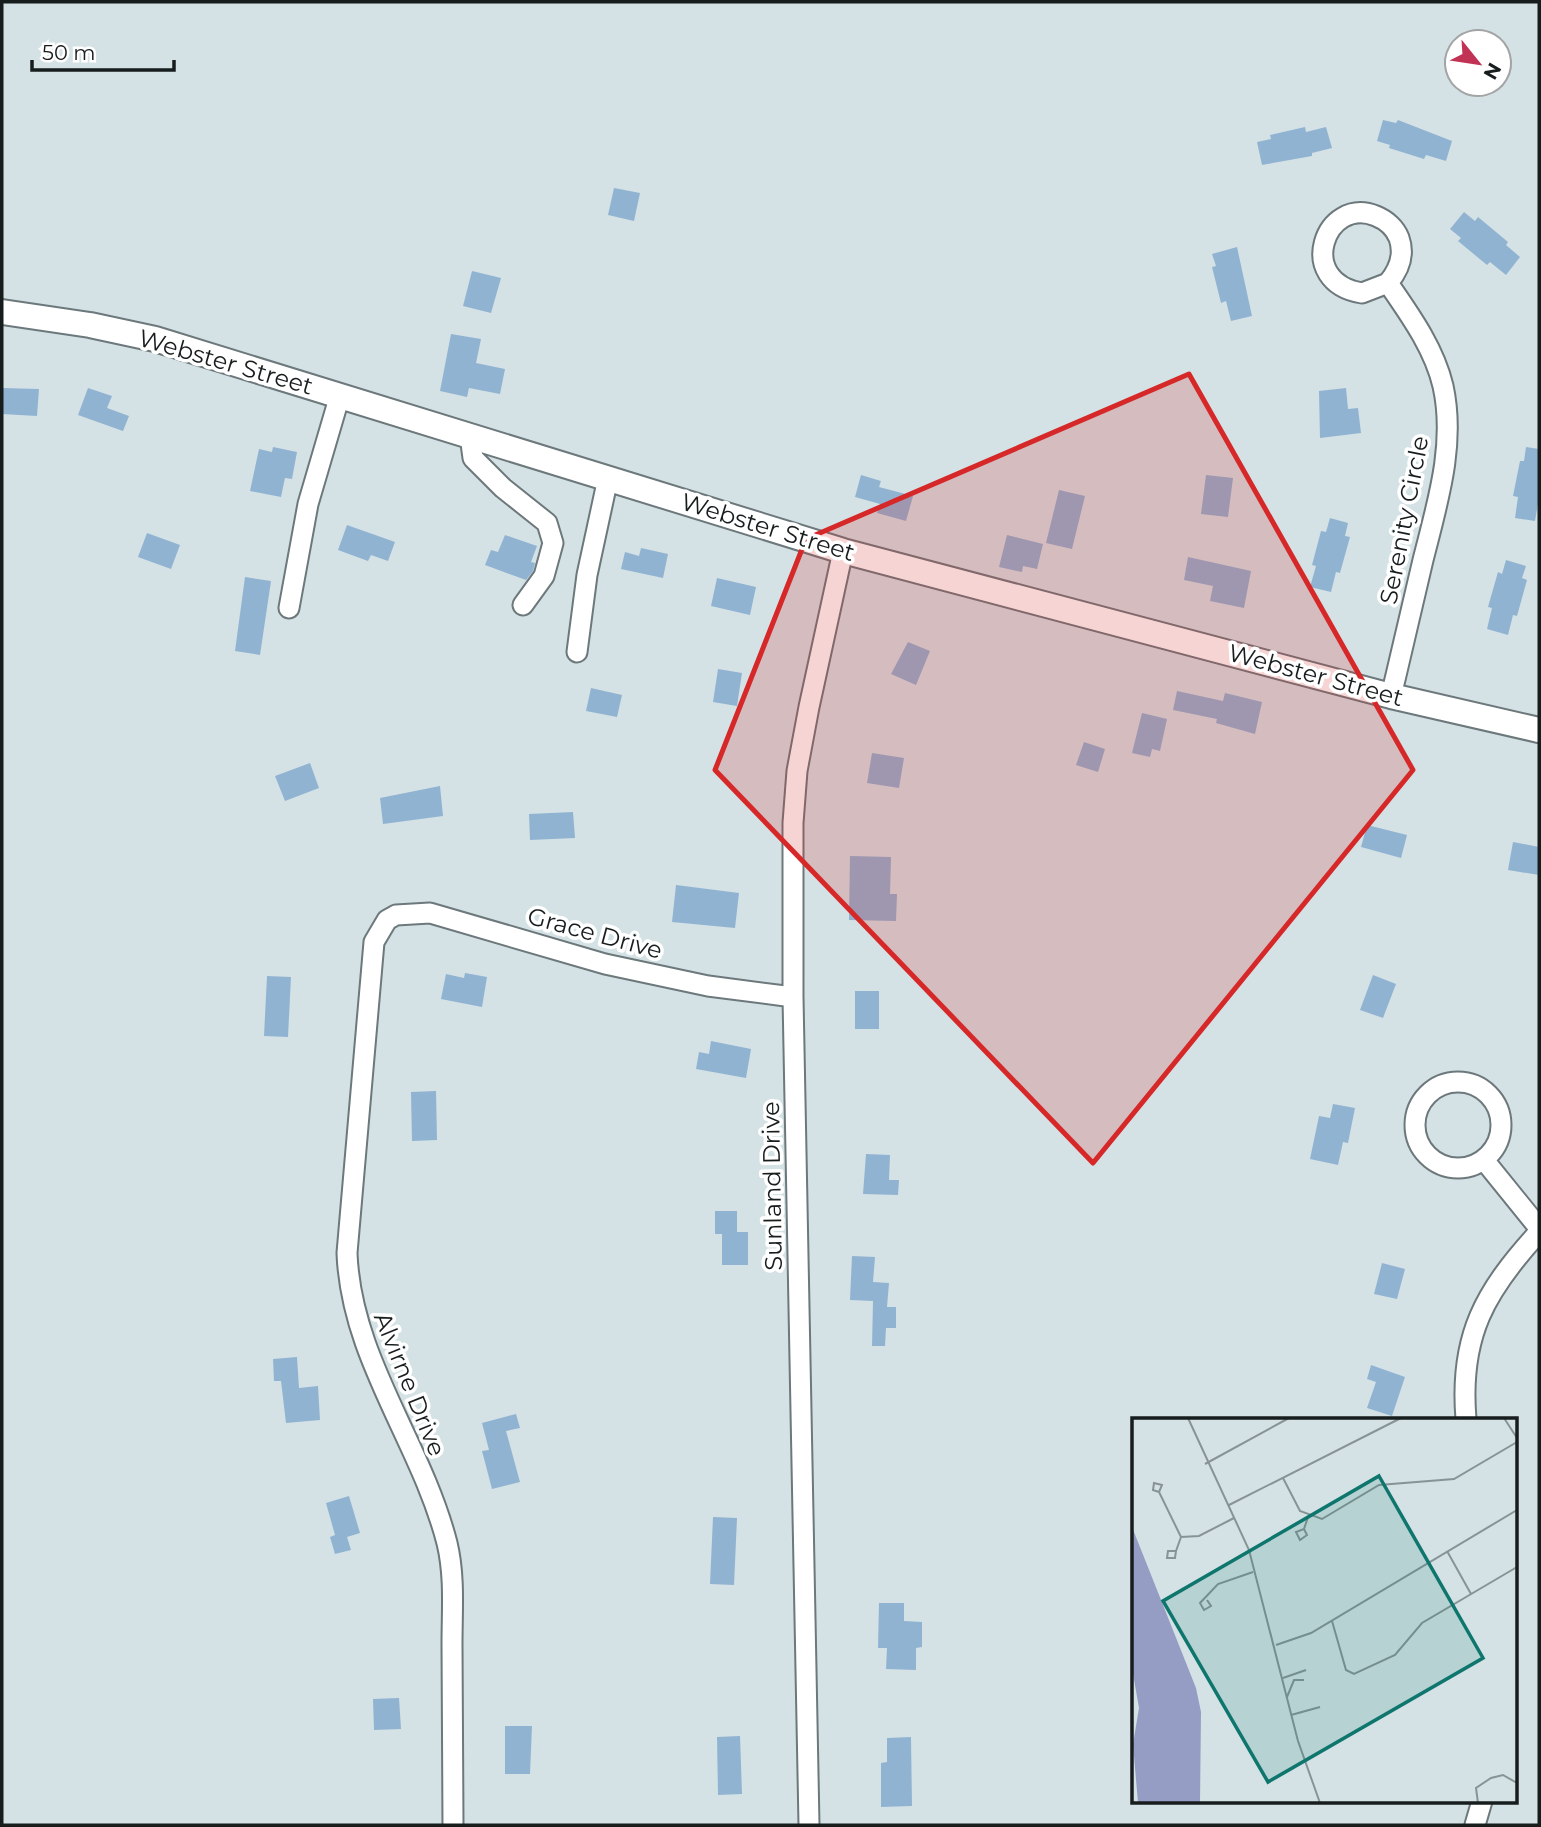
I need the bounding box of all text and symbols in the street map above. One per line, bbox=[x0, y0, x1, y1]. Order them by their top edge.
scale bar bbox=[32, 28, 173, 72]
north arrow bbox=[1443, 28, 1513, 98]
text: 50 m bbox=[42, 40, 96, 65]
text: N bbox=[1478, 59, 1506, 84]
street label: Webster Street bbox=[135, 323, 317, 401]
street label: Serenity Circle bbox=[1373, 433, 1435, 607]
street label: Webster Street bbox=[678, 487, 859, 567]
street label: Webster Street bbox=[1225, 638, 1407, 712]
street label: Grace Drive bbox=[524, 901, 666, 965]
street label: Sunland Drive bbox=[756, 1101, 788, 1271]
street label: Alvirne Drive bbox=[368, 1308, 452, 1460]
inset map bbox=[1132, 1418, 1516, 1802]

